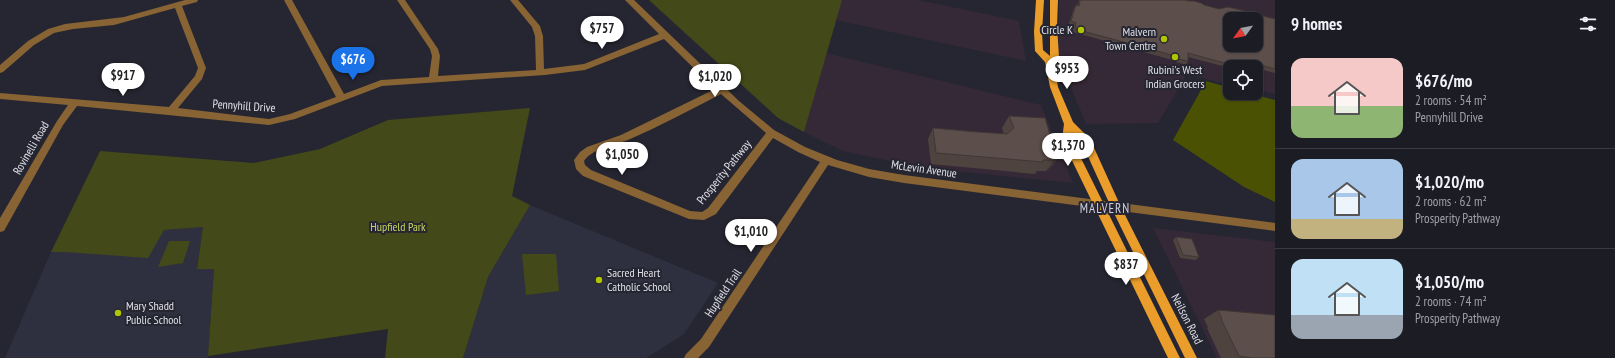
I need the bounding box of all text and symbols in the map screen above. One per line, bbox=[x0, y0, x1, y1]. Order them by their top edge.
north arrow bbox=[1223, 12, 1263, 52]
map controls bbox=[1223, 12, 1263, 100]
text: 9 homes bbox=[1291, 13, 1342, 35]
icon: filters bbox=[1577, 13, 1599, 35]
pin: $757 bbox=[578, 16, 626, 50]
text: $757 bbox=[590, 20, 614, 37]
place label: Circle K bbox=[1041, 22, 1073, 37]
place label: Malvern Town Centre bbox=[1105, 24, 1156, 53]
marker: Circle K bbox=[1076, 25, 1086, 35]
marker: Malvern Town Centre bbox=[1159, 34, 1169, 44]
pin: $676 bbox=[329, 47, 377, 81]
text: $676 bbox=[341, 51, 365, 68]
marker: Rubini's West Indian Grocers bbox=[1170, 52, 1180, 62]
pin: $953 bbox=[1043, 56, 1091, 90]
text: $953 bbox=[1055, 60, 1079, 77]
button: locate bbox=[1223, 60, 1263, 100]
place label: Rubini's West Indian Grocers bbox=[1145, 62, 1205, 91]
pin: $917 bbox=[99, 63, 147, 97]
pin: $1,020 bbox=[682, 64, 748, 98]
text: $917 bbox=[111, 67, 135, 84]
text: $1,020 bbox=[698, 68, 732, 85]
text: $676/mo bbox=[1415, 70, 1472, 92]
icon: home bbox=[1323, 74, 1371, 122]
text: 2 rooms · 54 m² bbox=[1415, 92, 1487, 109]
street label: Pennyhill Drive bbox=[212, 96, 276, 115]
text: Pennyhill Drive bbox=[1415, 109, 1483, 126]
street label: Rovinelli Road bbox=[9, 118, 52, 177]
pin: $1,370 bbox=[1035, 133, 1101, 167]
street label: Prosperity Pathway bbox=[693, 136, 754, 207]
text: $1,370 bbox=[1051, 137, 1085, 154]
pin: $1,050 bbox=[589, 142, 655, 176]
text: $1,050 bbox=[605, 146, 639, 163]
street label: McLevin Avenue bbox=[890, 156, 958, 181]
text: $1,020/mo bbox=[1415, 171, 1484, 193]
icon: home bbox=[1323, 175, 1371, 223]
text: 2 rooms · 62 m² bbox=[1415, 193, 1487, 210]
district label: MALVERN bbox=[1080, 200, 1130, 217]
text: Prosperity Pathway bbox=[1415, 210, 1500, 227]
park label: Hupfield Park bbox=[370, 219, 426, 234]
pin: $1,010 bbox=[718, 219, 784, 253]
text: $1,010 bbox=[734, 223, 768, 240]
pin: $837 bbox=[1102, 252, 1150, 286]
text: $837 bbox=[1114, 256, 1138, 273]
place label: Sacred Heart Catholic School bbox=[607, 265, 671, 294]
street label: Hupfield Trail bbox=[701, 266, 744, 320]
text: $1,050/mo bbox=[1415, 271, 1484, 293]
marker: Sacred Heart Catholic School bbox=[594, 275, 604, 285]
icon: home bbox=[1323, 275, 1371, 323]
street label: Neilson Road bbox=[1168, 291, 1206, 346]
text: 2 rooms · 74 m² bbox=[1415, 293, 1487, 310]
place label: Mary Shadd Public School bbox=[126, 298, 182, 327]
marker: Mary Shadd Public School bbox=[113, 308, 123, 318]
text: Prosperity Pathway bbox=[1415, 310, 1500, 327]

